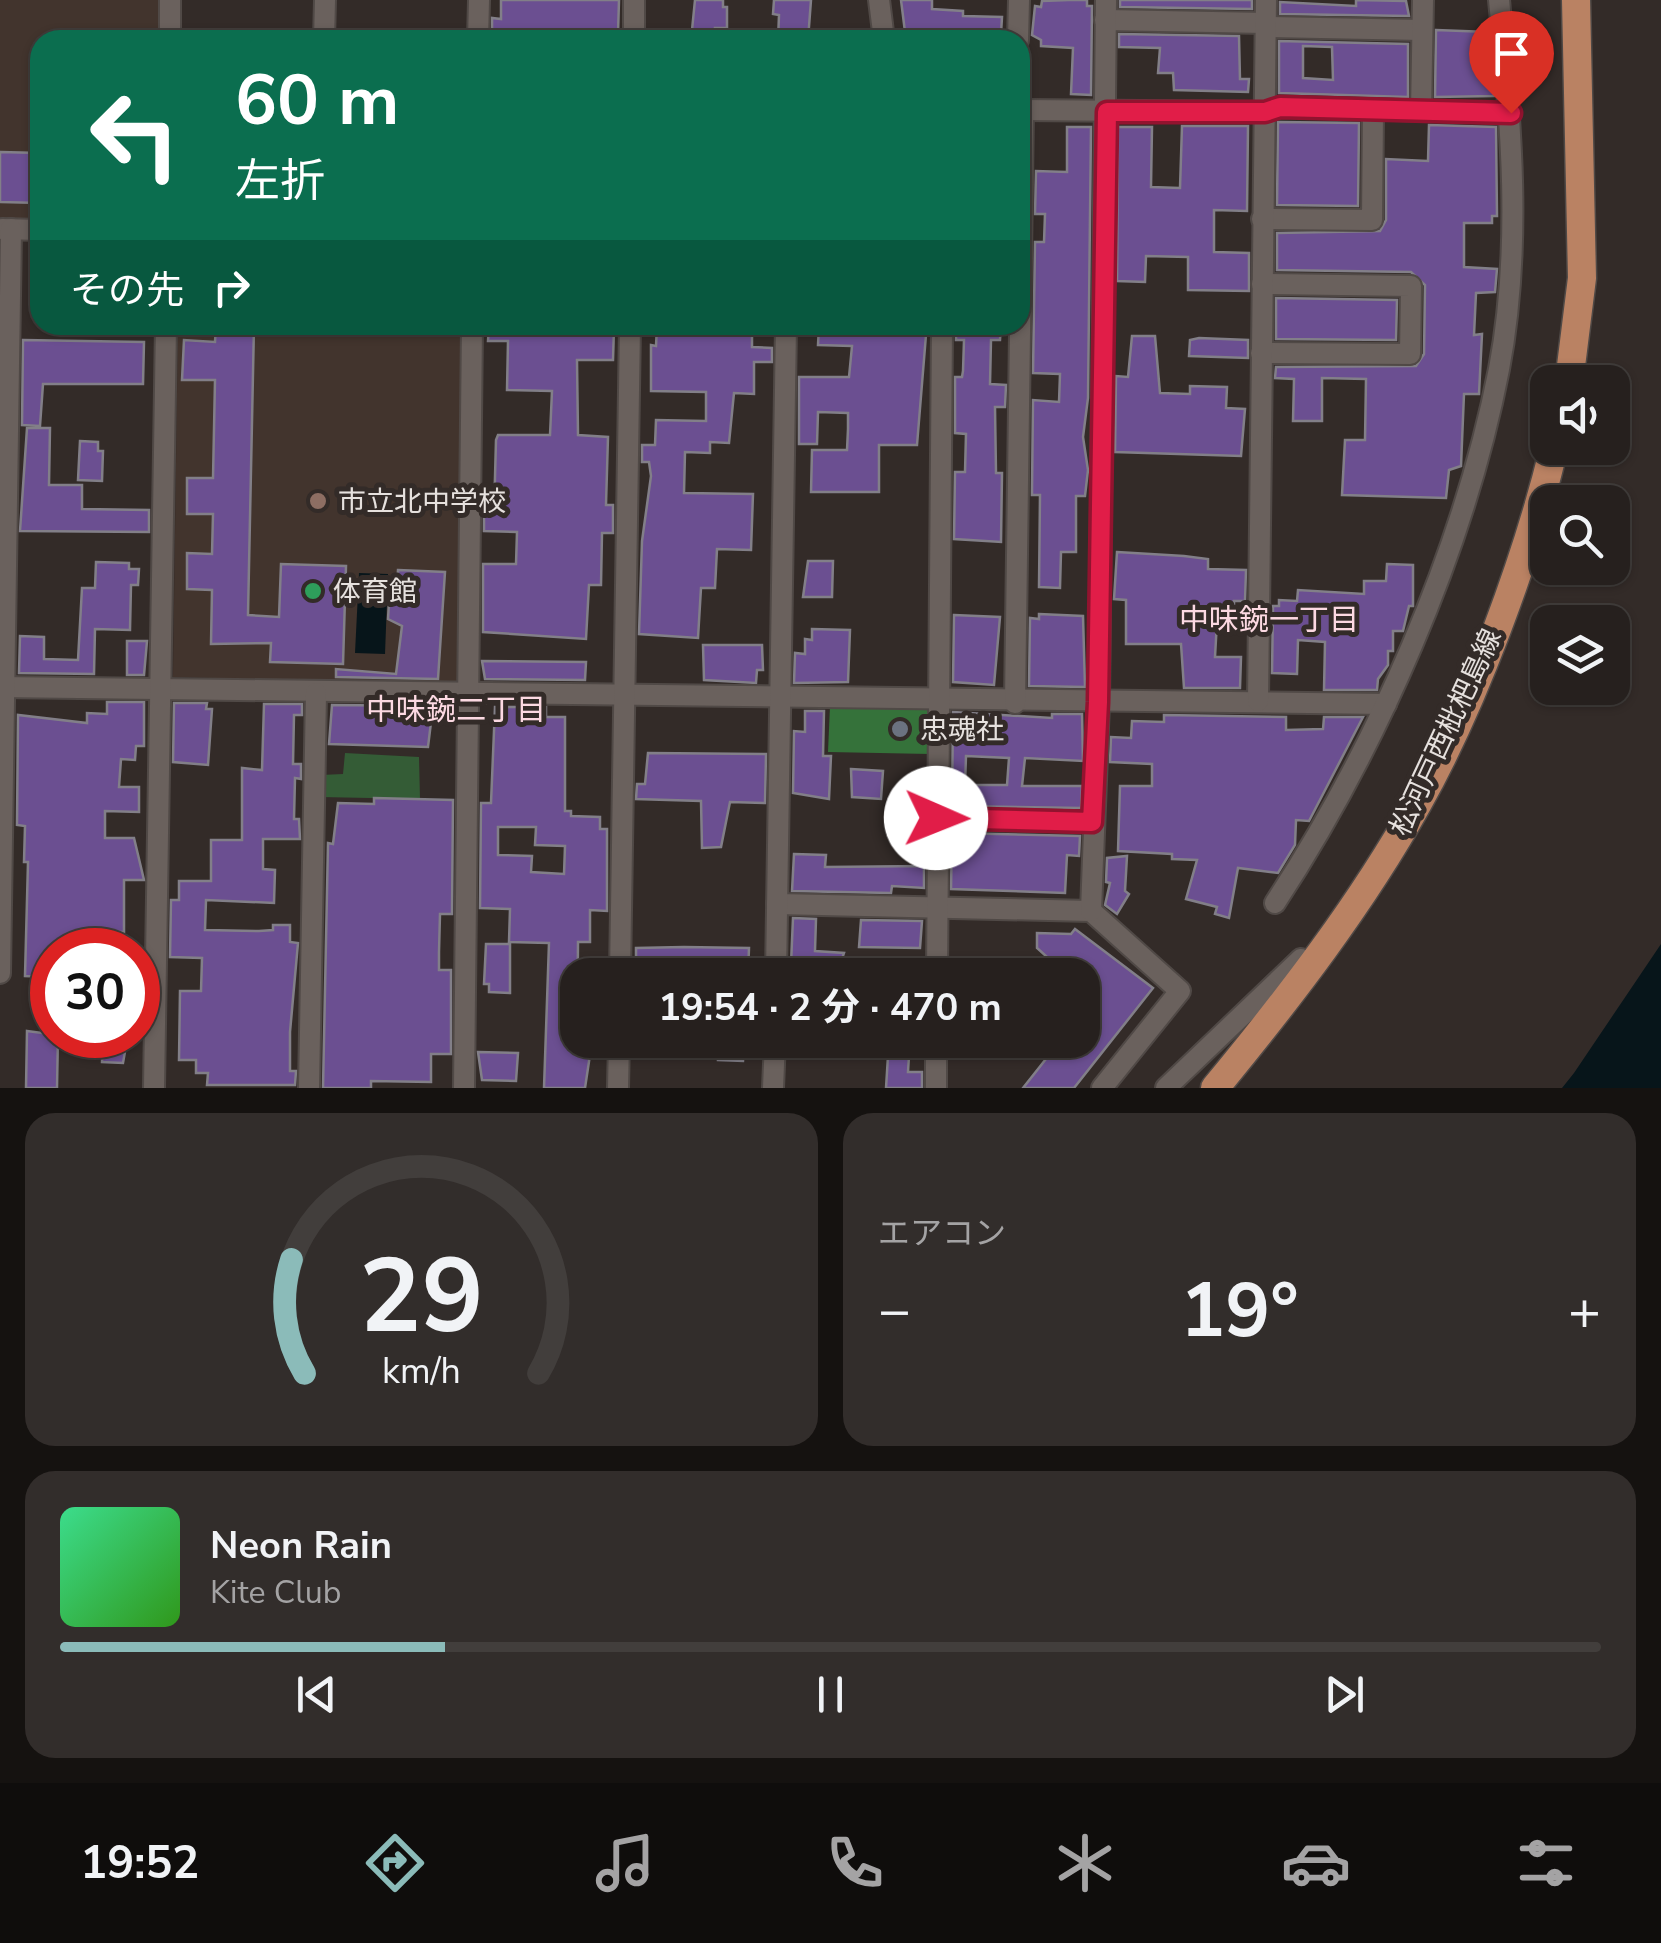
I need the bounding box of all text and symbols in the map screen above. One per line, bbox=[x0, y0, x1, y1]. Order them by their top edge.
pin bbox=[1469, 11, 1554, 114]
icon: arrive bbox=[1484, 26, 1539, 81]
text: 60 m bbox=[235, 53, 399, 149]
icon: left bbox=[70, 70, 200, 200]
text: 左折 bbox=[235, 151, 325, 212]
icon: right bbox=[204, 260, 259, 315]
text: その先 bbox=[70, 265, 184, 316]
map controls bbox=[1530, 365, 1630, 705]
button: sound bbox=[1530, 365, 1630, 465]
place label: 市立北中学校 bbox=[338, 483, 506, 521]
button: search bbox=[1530, 485, 1630, 585]
marker: 市立北中学校 bbox=[307, 490, 329, 512]
place label: 体育館 bbox=[333, 573, 417, 611]
marker: 体育館 bbox=[302, 580, 324, 602]
district label: 中味鋺一丁目 bbox=[1179, 600, 1359, 641]
button: layers bbox=[1530, 605, 1630, 705]
street label: 松河戸西枇杷島線 bbox=[1381, 623, 1510, 842]
district label: 中味鋺二丁目 bbox=[366, 690, 546, 731]
place label: 忠魂社 bbox=[920, 711, 1004, 749]
marker: 忠魂社 bbox=[889, 718, 911, 740]
position arrow bbox=[884, 766, 988, 870]
speed limit sign: 30 bbox=[30, 928, 160, 1058]
text: 19:54 · 2 分 · 470 m bbox=[658, 982, 1002, 1033]
text: エアコン bbox=[878, 1212, 1006, 1255]
text: 29 bbox=[359, 1226, 484, 1368]
text: 19° bbox=[1180, 1260, 1299, 1362]
text: − bbox=[878, 1273, 911, 1348]
text: + bbox=[1568, 1273, 1601, 1348]
text: km/h bbox=[382, 1347, 461, 1396]
text: Neon Rain bbox=[210, 1520, 392, 1571]
text: Kite Club bbox=[210, 1571, 341, 1614]
icon: previous bbox=[289, 1667, 344, 1722]
icon: pause bbox=[803, 1667, 858, 1722]
icon: next bbox=[1317, 1667, 1372, 1722]
icon: directions bbox=[360, 1828, 430, 1898]
icon: music bbox=[590, 1828, 660, 1898]
icon: phone bbox=[820, 1828, 890, 1898]
icon: climate bbox=[1050, 1828, 1120, 1898]
icon: car bbox=[1281, 1828, 1351, 1898]
icon: filters bbox=[1511, 1828, 1581, 1898]
text: 19:52 bbox=[80, 1833, 199, 1894]

